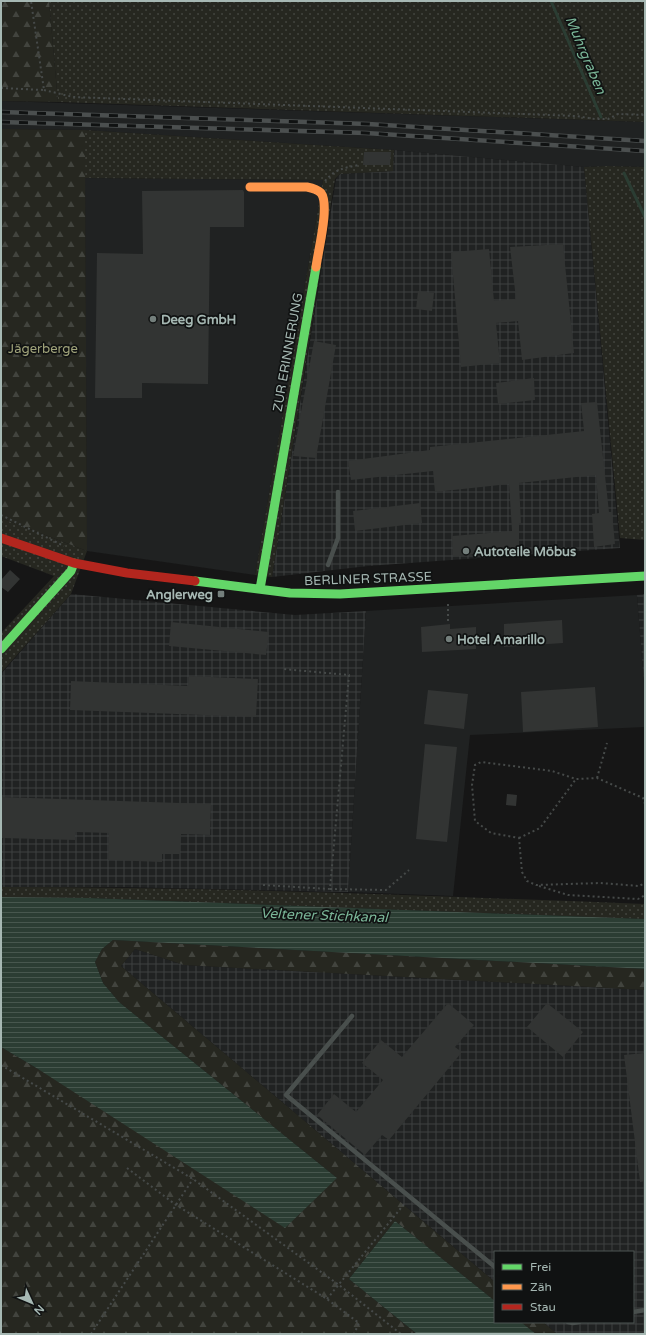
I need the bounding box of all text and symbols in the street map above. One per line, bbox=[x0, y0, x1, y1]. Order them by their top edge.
water label: Muhrgraben bbox=[562, 14, 610, 97]
street label: ZUR ERINNERUNG bbox=[270, 291, 306, 413]
place label: Deeg GmbH bbox=[161, 312, 236, 328]
marker: Deeg GmbH bbox=[148, 314, 158, 324]
park label: Jägerberge bbox=[8, 341, 78, 357]
place label: Autoteile Möbus bbox=[474, 544, 576, 560]
marker: Autoteile Möbus bbox=[461, 546, 471, 556]
street label: BERLINER STRASSE bbox=[304, 569, 432, 589]
place label: Anglerweg bbox=[146, 587, 213, 603]
marker: Anglerweg bbox=[216, 589, 226, 599]
place label: Hotel Amarillo bbox=[457, 632, 545, 648]
marker: Hotel Amarillo bbox=[444, 634, 454, 644]
water label: Veltener Stichkanal bbox=[260, 905, 389, 926]
legend bbox=[494, 1251, 634, 1323]
text: Frei bbox=[530, 1260, 551, 1274]
text: Zäh bbox=[530, 1280, 552, 1294]
north arrow bbox=[12, 1283, 52, 1323]
text: Stau bbox=[530, 1300, 556, 1314]
text: N bbox=[31, 1302, 47, 1317]

